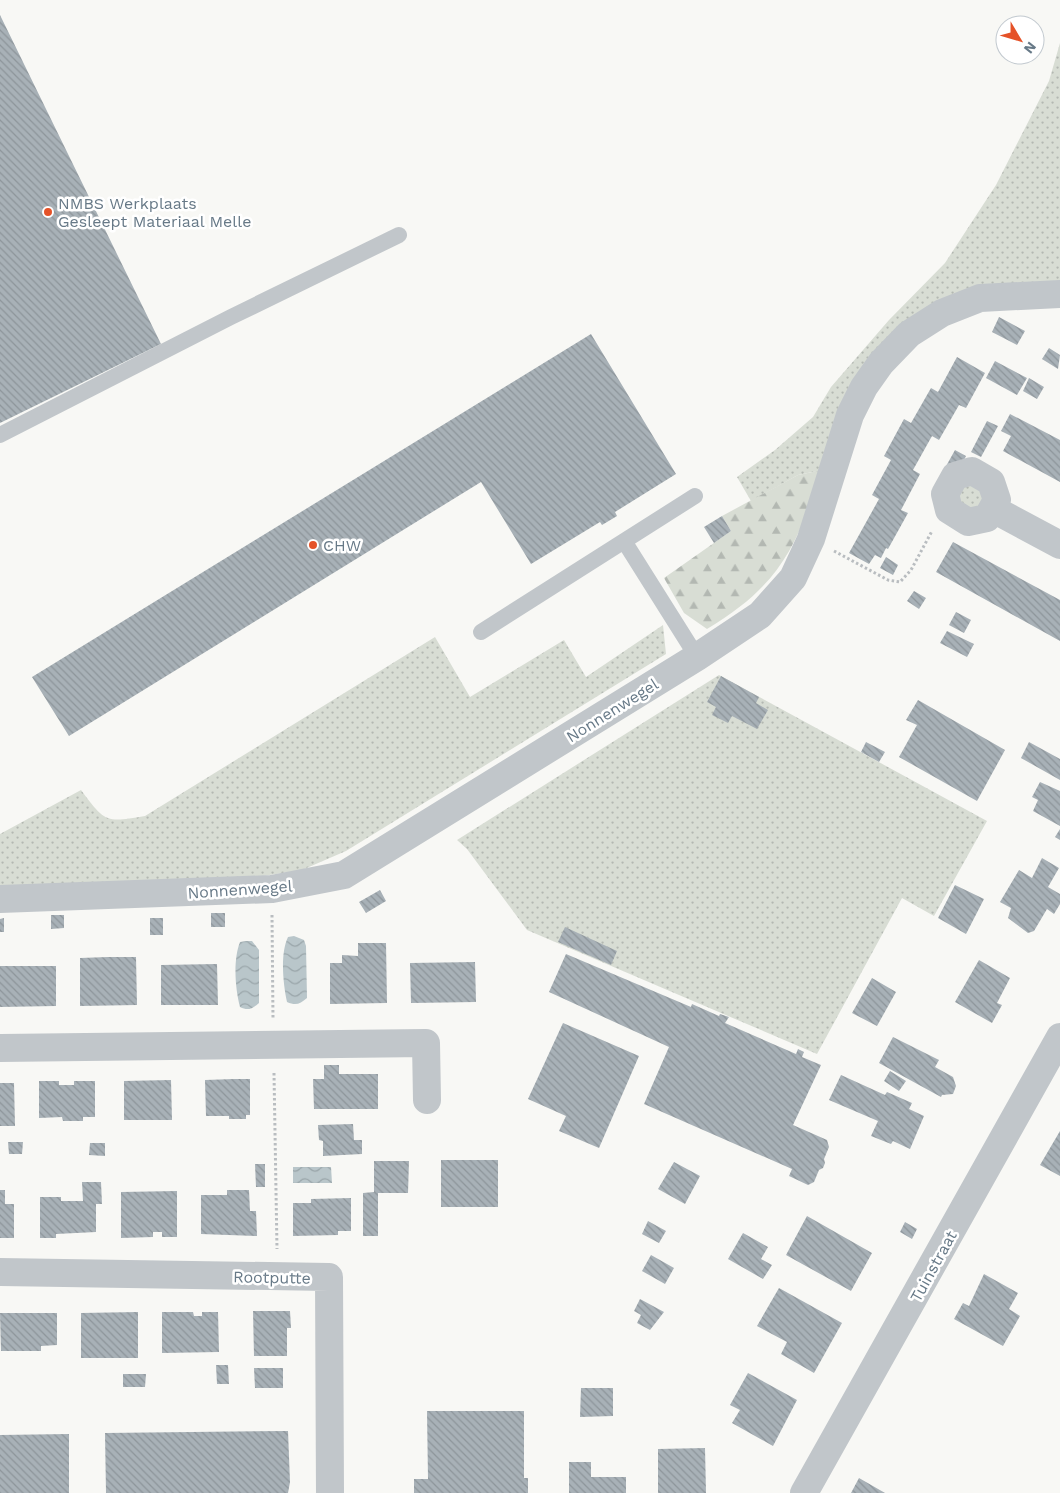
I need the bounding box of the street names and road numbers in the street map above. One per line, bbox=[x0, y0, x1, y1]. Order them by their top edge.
street label: Nonnenwegel bbox=[563, 674, 662, 746]
street label: Nonnenwegel bbox=[187, 876, 293, 903]
street label: Tuinstraat bbox=[906, 1227, 961, 1305]
street label: Rootputte bbox=[233, 1267, 311, 1288]

